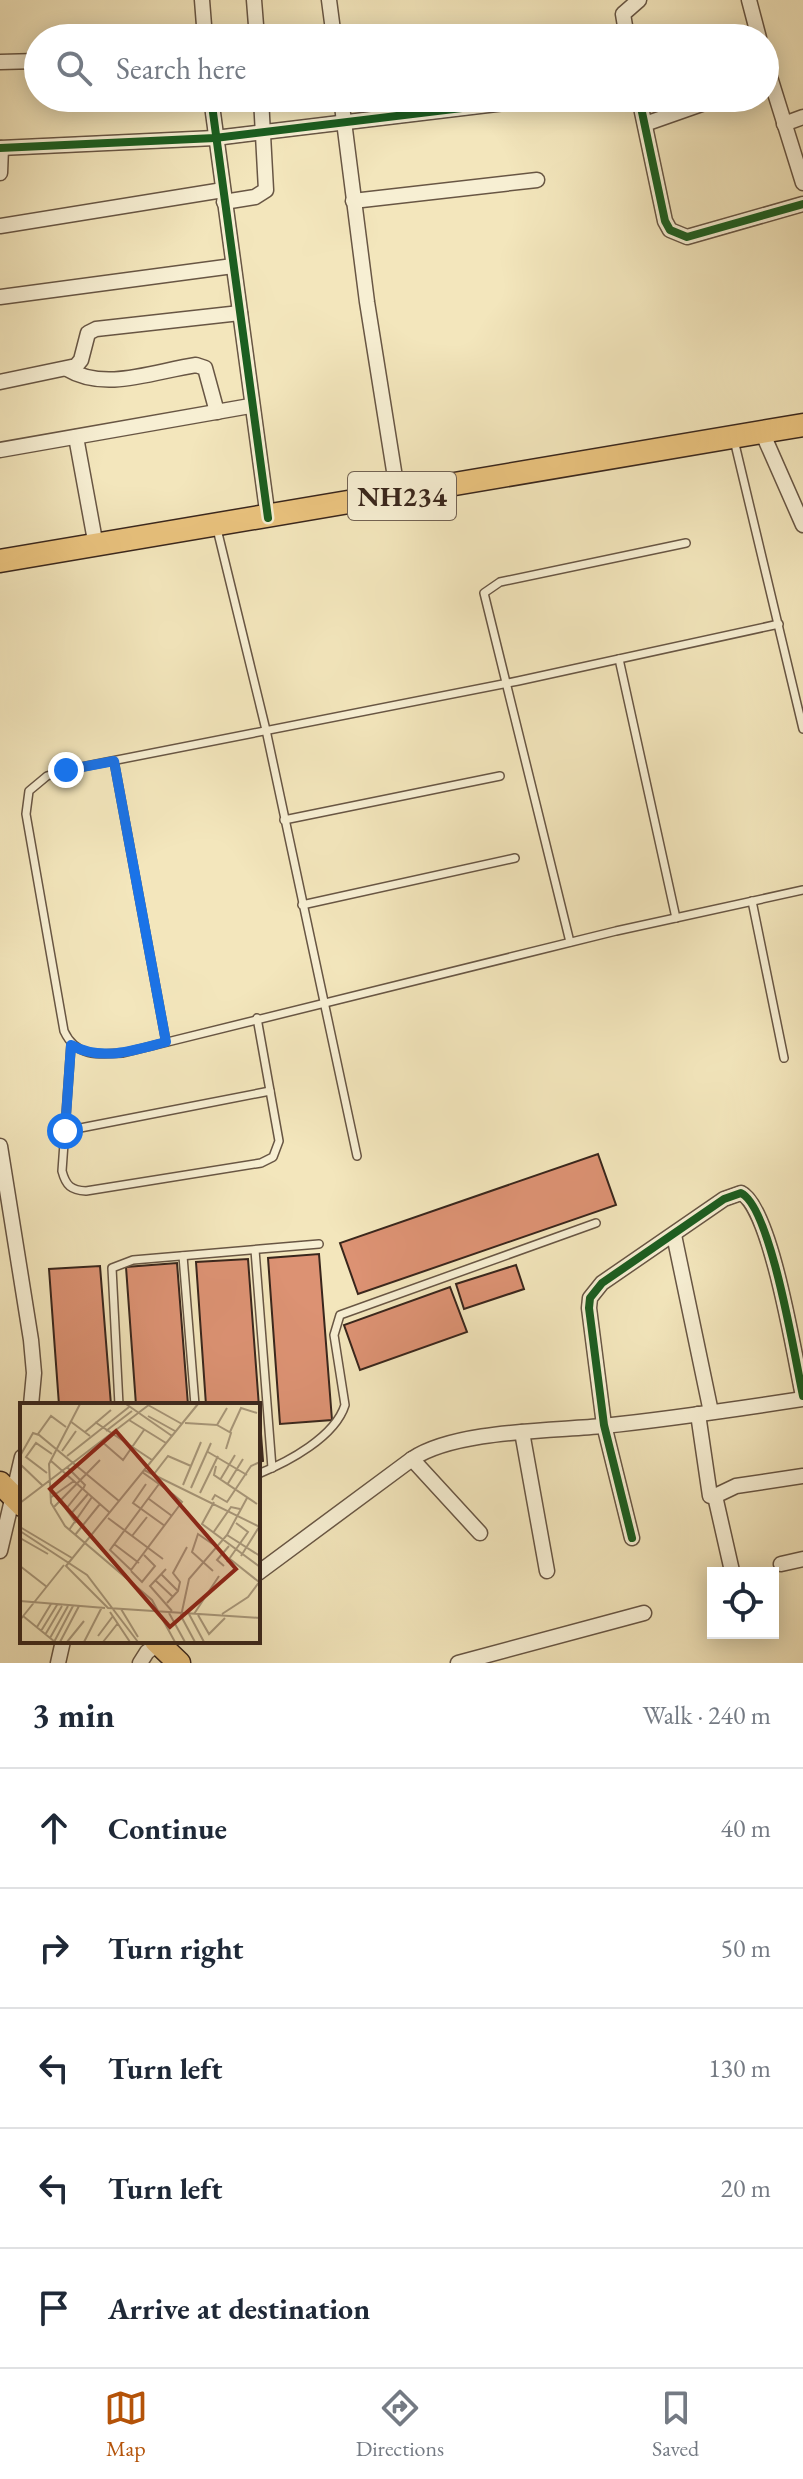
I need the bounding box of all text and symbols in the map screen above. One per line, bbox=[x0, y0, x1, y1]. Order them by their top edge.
search box bbox=[24, 24, 779, 112]
icon: search bbox=[52, 46, 96, 90]
text: Search here bbox=[116, 49, 246, 88]
road number: NH234 bbox=[348, 472, 456, 520]
route end bbox=[48, 752, 84, 788]
route start bbox=[47, 1113, 83, 1149]
inset map bbox=[20, 1403, 260, 1643]
map controls bbox=[707, 1567, 779, 1639]
button: locate bbox=[707, 1567, 779, 1639]
text: 3 min bbox=[32, 1693, 115, 1737]
text: Walk · 240 m bbox=[643, 1698, 771, 1732]
icon: ahead bbox=[32, 1806, 76, 1850]
text: Continue bbox=[108, 1809, 227, 1848]
text: 40 m bbox=[721, 1811, 771, 1845]
icon: right bbox=[32, 1926, 76, 1970]
text: Turn right bbox=[108, 1929, 244, 1968]
text: 50 m bbox=[721, 1931, 771, 1965]
icon: left bbox=[32, 2046, 76, 2090]
text: Turn left bbox=[108, 2049, 222, 2088]
text: 130 m bbox=[708, 2051, 771, 2085]
icon: left bbox=[32, 2166, 76, 2210]
text: Turn left bbox=[108, 2169, 222, 2208]
text: 20 m bbox=[721, 2171, 771, 2205]
icon: arrive bbox=[32, 2286, 76, 2330]
text: Arrive at destination bbox=[108, 2289, 370, 2328]
tab: Map bbox=[104, 2386, 148, 2463]
tab: Directions bbox=[356, 2386, 444, 2463]
tab: Saved bbox=[652, 2386, 699, 2463]

